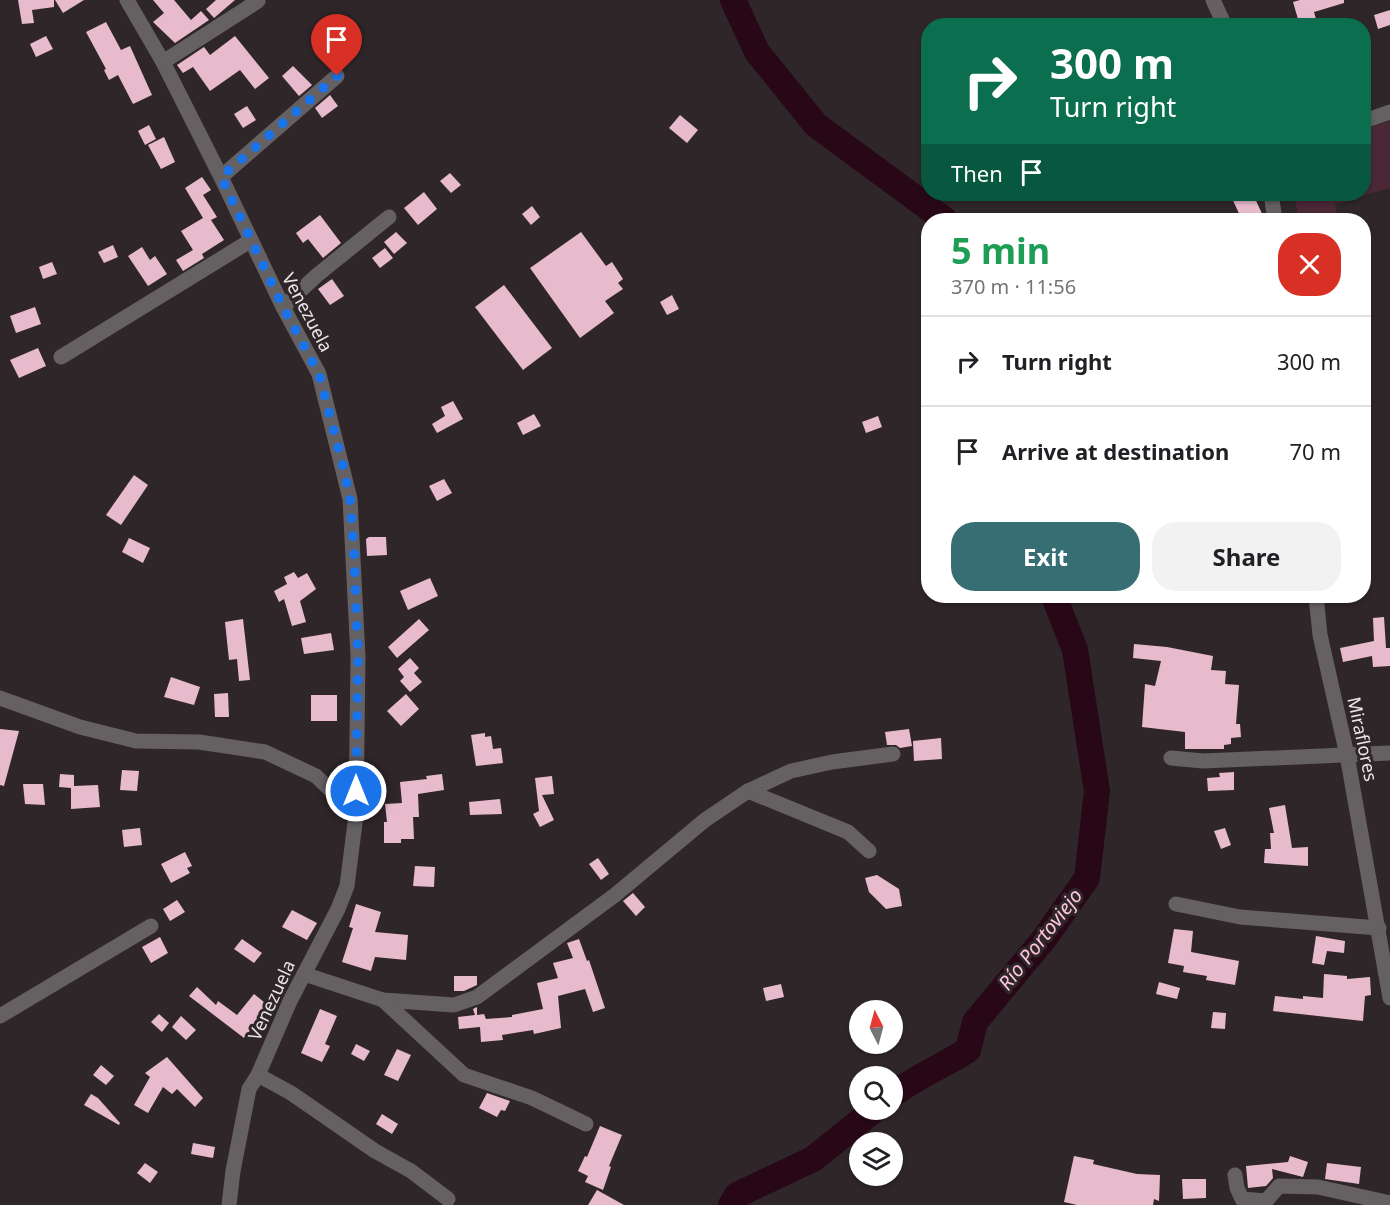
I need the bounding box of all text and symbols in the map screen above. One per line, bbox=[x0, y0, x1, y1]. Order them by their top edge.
pin bbox=[311, 14, 362, 76]
icon: arrive bbox=[320, 23, 353, 56]
text: 300 m bbox=[1050, 34, 1174, 91]
icon: right bbox=[951, 42, 1029, 120]
text: Turn right bbox=[1050, 88, 1176, 125]
icon: arrive bbox=[1015, 156, 1048, 189]
text: Then bbox=[951, 158, 1003, 188]
text: 5 min bbox=[951, 226, 1050, 275]
button: close bbox=[1278, 233, 1341, 296]
street label: Venezuela bbox=[277, 268, 339, 356]
text: 370 m · 11:56 bbox=[951, 273, 1076, 300]
icon: right bbox=[951, 345, 984, 378]
text: Turn right bbox=[1002, 346, 1112, 376]
text: 300 m bbox=[1277, 346, 1341, 376]
icon: arrive bbox=[951, 435, 984, 468]
text: Arrive at destination bbox=[1002, 436, 1229, 466]
text: 70 m bbox=[1290, 436, 1341, 466]
button: Exit bbox=[951, 522, 1140, 591]
button: Share bbox=[1152, 522, 1341, 591]
street label: Miraflores bbox=[1342, 695, 1384, 783]
position arrow bbox=[324, 759, 388, 823]
water label: Río Portoviejo bbox=[992, 883, 1088, 995]
street label: Venezuela bbox=[242, 956, 300, 1044]
north arrow bbox=[849, 1000, 903, 1054]
map controls bbox=[849, 1000, 903, 1186]
button: search bbox=[849, 1066, 903, 1120]
button: layers bbox=[849, 1132, 903, 1186]

